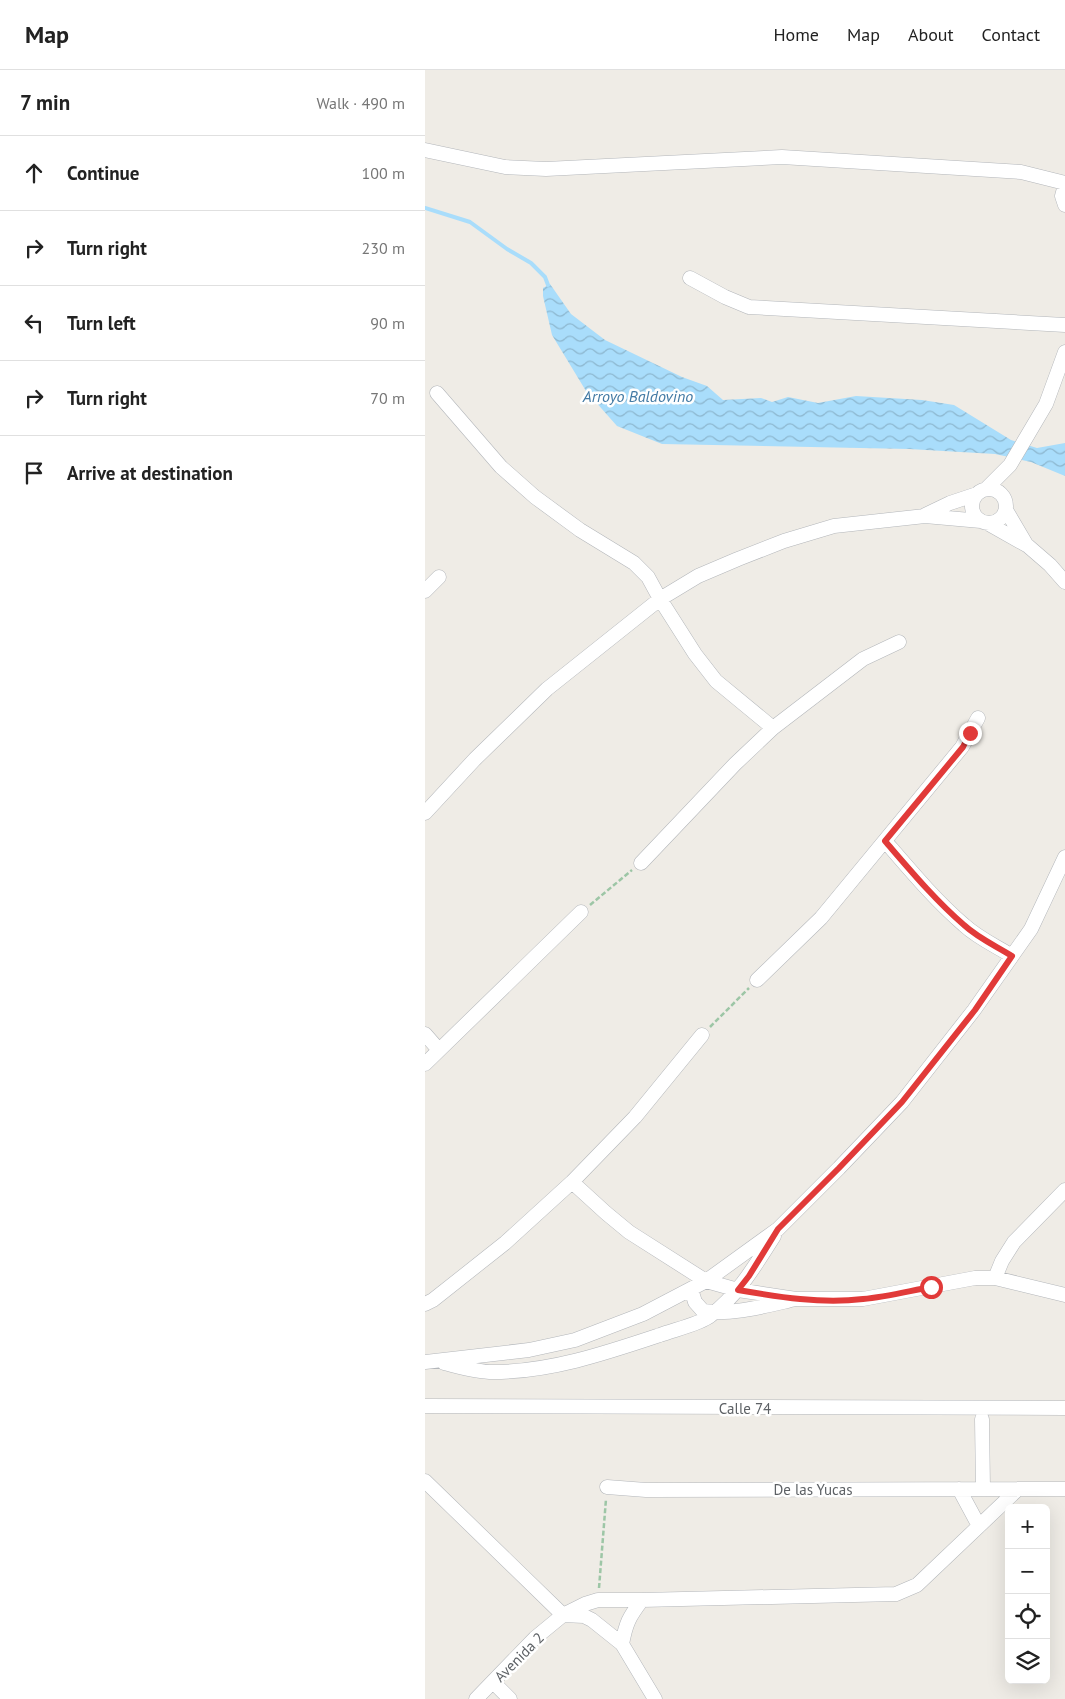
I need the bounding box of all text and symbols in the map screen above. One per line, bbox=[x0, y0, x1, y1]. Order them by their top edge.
text: Map bbox=[25, 19, 69, 50]
text: Home bbox=[773, 23, 819, 46]
text: Map bbox=[847, 23, 880, 46]
text: About bbox=[908, 23, 954, 46]
text: Contact bbox=[982, 23, 1040, 46]
text: 7 min bbox=[20, 89, 70, 116]
text: Walk · 490 m bbox=[316, 93, 405, 113]
icon: ahead bbox=[20, 159, 48, 187]
text: Continue bbox=[67, 161, 139, 185]
text: 100 m bbox=[362, 163, 405, 183]
icon: right bbox=[20, 234, 48, 262]
text: Turn right bbox=[67, 236, 147, 260]
text: 230 m bbox=[362, 238, 405, 258]
icon: left bbox=[20, 309, 48, 337]
text: Turn left bbox=[67, 311, 136, 335]
text: 90 m bbox=[370, 313, 405, 333]
icon: right bbox=[20, 384, 48, 412]
text: Turn right bbox=[67, 386, 147, 410]
water label: Arroyo Baldovino bbox=[582, 386, 693, 406]
text: 70 m bbox=[370, 388, 405, 408]
icon: arrive bbox=[20, 459, 48, 487]
text: Arrive at destination bbox=[67, 461, 233, 485]
route end bbox=[959, 722, 982, 745]
route start bbox=[920, 1276, 943, 1299]
street label: Calle 74 bbox=[719, 1399, 771, 1418]
street label: De las Yucas bbox=[773, 1480, 853, 1499]
map controls bbox=[1005, 1504, 1050, 1684]
button: + bbox=[1005, 1504, 1050, 1549]
button: − bbox=[1005, 1549, 1050, 1594]
button: locate bbox=[1005, 1594, 1050, 1639]
street label: Avenida 2 bbox=[490, 1628, 548, 1686]
button: layers bbox=[1005, 1639, 1050, 1684]

